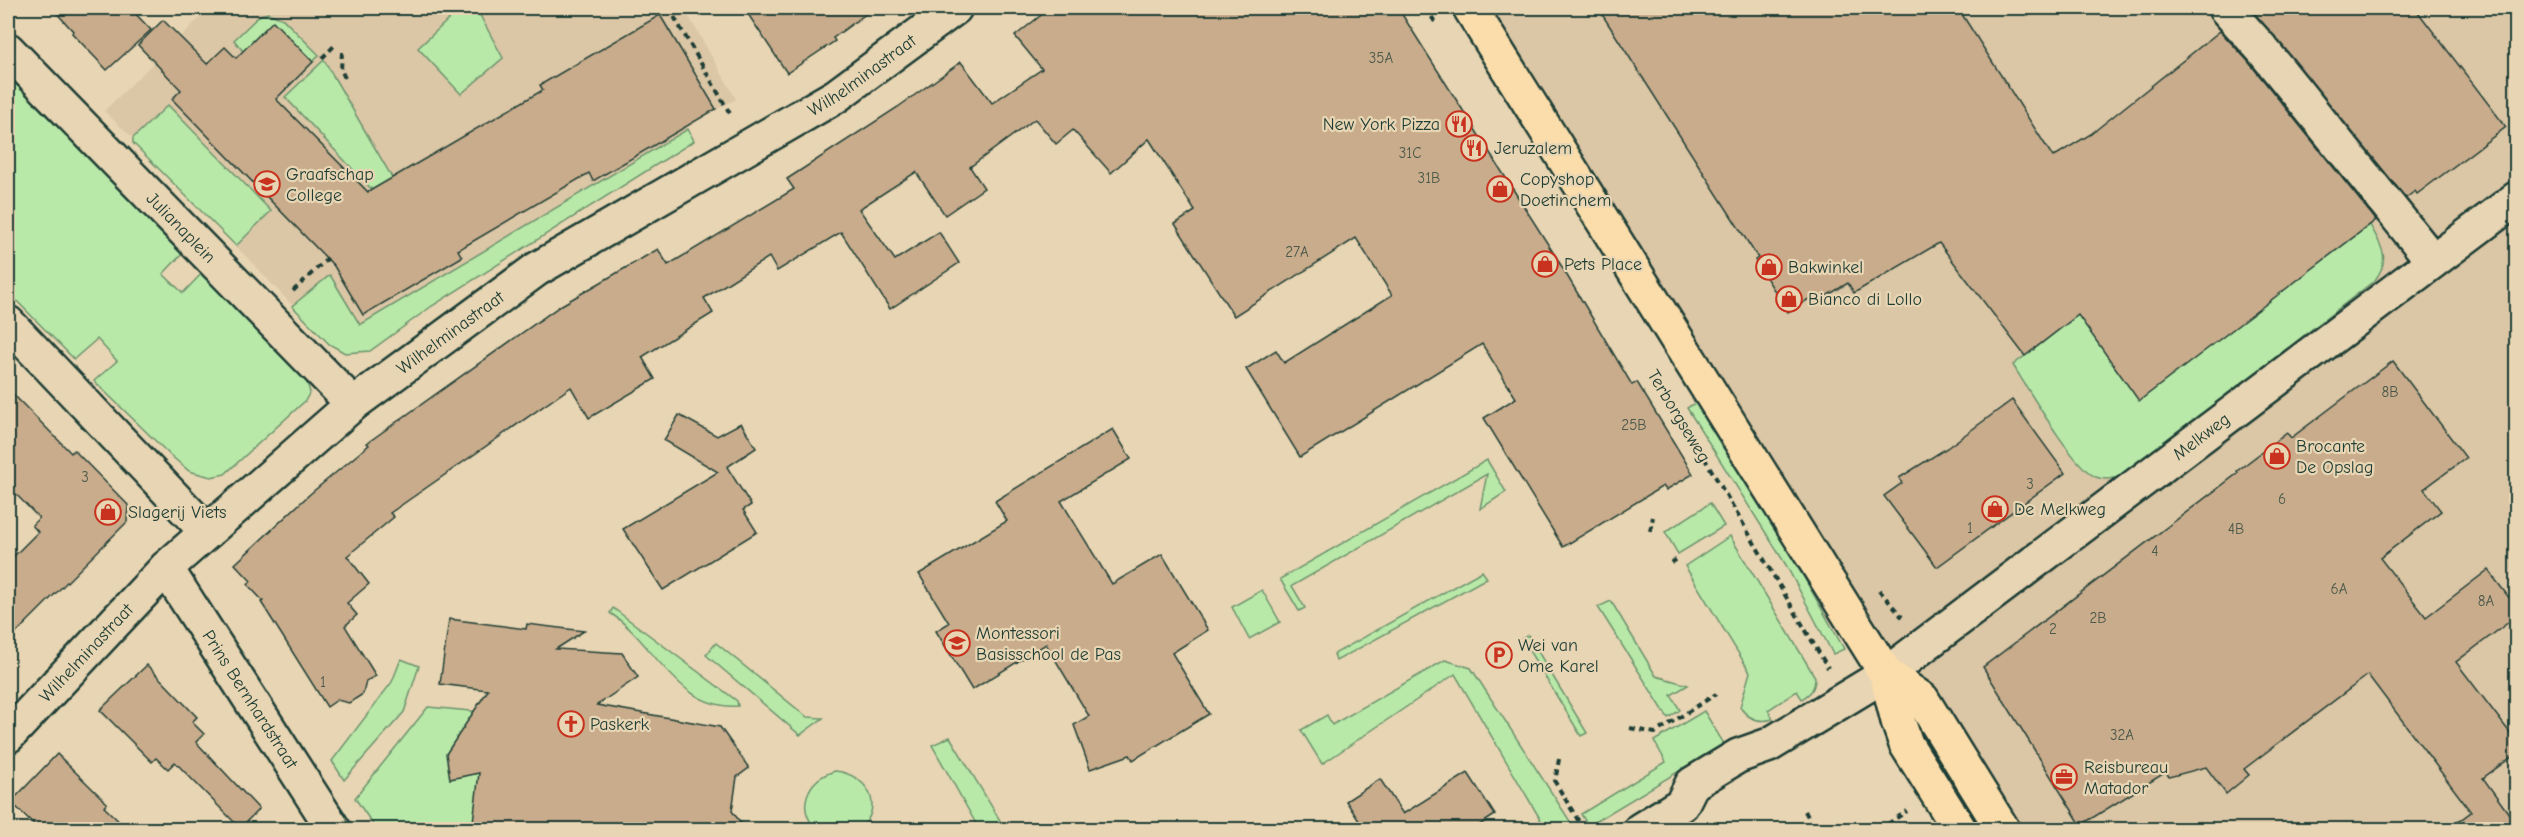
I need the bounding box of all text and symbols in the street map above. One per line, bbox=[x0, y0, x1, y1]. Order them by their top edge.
street label: Wilhelminastraat bbox=[804, 30, 921, 121]
house number: 35A bbox=[1369, 49, 1394, 67]
restaurant icon: New York Pizza bbox=[1444, 109, 1474, 139]
place label: New York Pizza bbox=[1323, 114, 1440, 135]
restaurant icon: Jeruzalem bbox=[1459, 133, 1489, 163]
place label: Jeruzalem bbox=[1494, 138, 1572, 159]
house number: 31C bbox=[1399, 144, 1421, 162]
place label: Graafschap College bbox=[286, 164, 374, 206]
school or university icon: Graafschap College bbox=[252, 169, 282, 199]
house number: 31B bbox=[1418, 169, 1440, 187]
place label: Copyshop Doetinchem bbox=[1520, 169, 1611, 211]
shop icon: Copyshop Doetinchem bbox=[1485, 174, 1515, 204]
street label: Julianaplein bbox=[142, 188, 220, 268]
house number: 27A bbox=[1285, 243, 1309, 261]
shop icon: Pets Place bbox=[1530, 249, 1560, 279]
shop icon: Bakwinkel bbox=[1754, 252, 1784, 282]
place label: Pets Place bbox=[1564, 254, 1642, 275]
place label: Bakwinkel bbox=[1788, 257, 1863, 278]
shop icon: Bianco di Lollo bbox=[1774, 284, 1804, 314]
street label: Wilhelminastraat bbox=[393, 286, 509, 379]
place label: Bianco di Lollo bbox=[1808, 289, 1922, 310]
street label: Terborgseweg bbox=[1643, 366, 1715, 467]
house number: 8B bbox=[2381, 383, 2399, 401]
street label: Melkweg bbox=[2169, 409, 2234, 465]
house number: 25B bbox=[1621, 416, 1647, 434]
place label: Brocante De Opslag bbox=[2296, 436, 2374, 478]
shop icon: Brocante De Opslag bbox=[2262, 441, 2292, 471]
house number: 3 bbox=[81, 468, 89, 486]
house number: 3 bbox=[2026, 475, 2034, 493]
house number: 6 bbox=[2278, 490, 2286, 508]
shop icon: De Melkweg bbox=[1980, 494, 2010, 524]
shop icon: Slagerij Viets bbox=[93, 497, 123, 527]
place label: De Melkweg bbox=[2014, 499, 2106, 520]
place label: Slagerij Viets bbox=[128, 502, 227, 523]
house number: 1 bbox=[1967, 519, 1973, 537]
house number: 4B bbox=[2228, 520, 2244, 538]
house number: 4 bbox=[2151, 542, 2159, 560]
house number: 6A bbox=[2331, 580, 2348, 598]
house number: 8A bbox=[2478, 592, 2494, 610]
street label: Wilhelminastraat bbox=[35, 599, 138, 707]
house number: 2B bbox=[2089, 609, 2107, 627]
house number: 2 bbox=[2049, 620, 2057, 638]
place label: Montessori Basisschool de Pas bbox=[976, 623, 1121, 665]
street label: Prins Bernhardstraat bbox=[198, 626, 302, 774]
school or university icon: Montessori Basisschool de Pas bbox=[942, 628, 972, 658]
place label: Wei van Ome Karel bbox=[1518, 635, 1599, 677]
parking icon: Wei van Ome Karel bbox=[1484, 640, 1514, 670]
house number: 1 bbox=[320, 673, 326, 691]
church icon: Paskerk bbox=[556, 709, 586, 739]
place label: Paskerk bbox=[590, 714, 650, 735]
house number: 32A bbox=[2110, 726, 2134, 744]
place label: Reisbureau Matador bbox=[2084, 757, 2168, 799]
office icon: Reisbureau Matador bbox=[2049, 762, 2079, 792]

